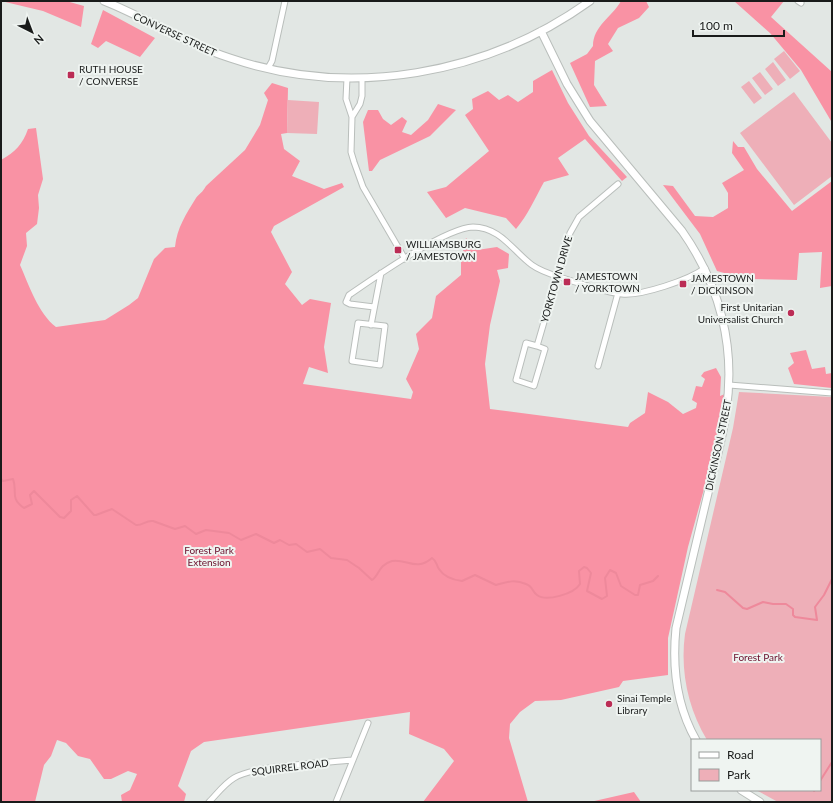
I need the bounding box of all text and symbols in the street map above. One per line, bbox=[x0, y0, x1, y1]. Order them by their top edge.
street label: CONVERSE STREET bbox=[132, 10, 218, 58]
north arrow bbox=[12, 12, 52, 52]
scale bar bbox=[693, 12, 784, 38]
text: 100 m bbox=[699, 18, 733, 33]
text: N bbox=[32, 32, 47, 47]
place label: RUTH HOUSE / CONVERSE bbox=[79, 63, 143, 87]
marker: RUTH HOUSE / CONVERSE bbox=[66, 70, 76, 80]
street label: YORKTOWN DRIVE bbox=[538, 234, 574, 324]
place label: WILLIAMSBURG / JAMESTOWN bbox=[406, 238, 481, 262]
marker: WILLIAMSBURG / JAMESTOWN bbox=[393, 245, 403, 255]
place label: JAMESTOWN / YORKTOWN bbox=[575, 270, 640, 294]
place label: JAMESTOWN / DICKINSON bbox=[691, 272, 754, 296]
marker: JAMESTOWN / YORKTOWN bbox=[562, 277, 572, 287]
marker: JAMESTOWN / DICKINSON bbox=[678, 279, 688, 289]
place label: First Unitarian Universalist Church bbox=[698, 301, 783, 325]
marker: First Unitarian Universalist Church bbox=[786, 308, 796, 318]
street label: DICKINSON STREET bbox=[702, 398, 734, 492]
park label: Forest Park Extension bbox=[184, 544, 235, 568]
park label: Forest Park bbox=[733, 651, 784, 663]
place label: Sinai Temple Library bbox=[617, 692, 671, 716]
marker: Sinai Temple Library bbox=[604, 699, 614, 709]
legend bbox=[691, 739, 821, 791]
text: Road bbox=[727, 747, 754, 762]
street label: SQUIRREL ROAD bbox=[251, 756, 330, 778]
text: Park bbox=[727, 767, 751, 782]

